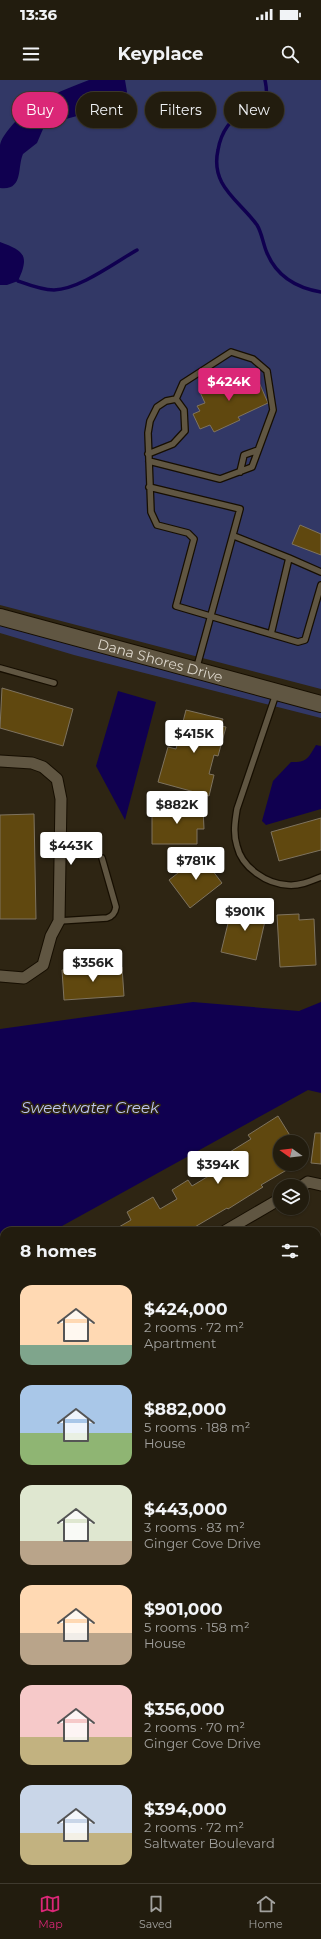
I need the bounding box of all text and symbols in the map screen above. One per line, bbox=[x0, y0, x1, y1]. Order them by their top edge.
text: 13:36 bbox=[20, 5, 57, 24]
icon: menu bbox=[20, 43, 42, 65]
text: Keyplace bbox=[118, 43, 203, 65]
icon: search bbox=[279, 43, 301, 65]
chip: Buy bbox=[12, 92, 68, 128]
chip: Rent bbox=[76, 92, 137, 128]
chip: Filters bbox=[145, 92, 216, 128]
chip: New bbox=[224, 92, 284, 128]
pin: $424K bbox=[201, 368, 257, 402]
text: $424K bbox=[207, 373, 251, 389]
street label: Dana Shores Drive bbox=[95, 635, 225, 686]
pin: $415K bbox=[166, 720, 222, 754]
text: $415K bbox=[174, 725, 214, 741]
pin: $882K bbox=[149, 791, 205, 825]
text: $882K bbox=[156, 796, 198, 812]
pin: $443K bbox=[43, 832, 99, 866]
text: $443K bbox=[49, 837, 93, 853]
pin: $781K bbox=[168, 847, 224, 881]
text: $781K bbox=[176, 852, 216, 868]
pin: $901K bbox=[217, 898, 273, 932]
text: $901K bbox=[225, 903, 265, 919]
pin: $356K bbox=[65, 949, 121, 983]
text: $356K bbox=[72, 954, 114, 970]
water label: Sweetwater Creek bbox=[21, 1098, 160, 1117]
north arrow bbox=[273, 1135, 309, 1171]
map controls bbox=[273, 1135, 309, 1215]
pin: $394K bbox=[190, 1151, 246, 1185]
text: $394K bbox=[197, 1156, 239, 1172]
button: layers bbox=[273, 1179, 309, 1215]
icon: filters bbox=[279, 1240, 301, 1262]
text: 8 homes bbox=[20, 1241, 97, 1261]
text: $424,000 bbox=[144, 1299, 228, 1319]
icon: home bbox=[52, 1301, 100, 1349]
text: 2 rooms · 72 m² bbox=[144, 1319, 244, 1335]
text: Apartment bbox=[144, 1335, 216, 1351]
text: $882,000 bbox=[144, 1399, 226, 1419]
icon: home bbox=[52, 1401, 100, 1449]
text: 5 rooms · 188 m² bbox=[144, 1419, 250, 1435]
text: House bbox=[144, 1435, 186, 1451]
text: $443,000 bbox=[144, 1499, 227, 1519]
icon: home bbox=[52, 1501, 100, 1549]
text: 3 rooms · 83 m² bbox=[144, 1519, 245, 1535]
text: Ginger Cove Drive bbox=[144, 1535, 261, 1551]
text: $901,000 bbox=[144, 1599, 223, 1619]
icon: home bbox=[52, 1601, 100, 1649]
text: 5 rooms · 158 m² bbox=[144, 1619, 249, 1635]
text: House bbox=[144, 1635, 186, 1651]
text: $356,000 bbox=[144, 1699, 225, 1719]
icon: home bbox=[52, 1701, 100, 1749]
text: 2 rooms · 70 m² bbox=[144, 1719, 245, 1735]
text: Ginger Cove Drive bbox=[144, 1735, 261, 1751]
text: $394,000 bbox=[144, 1799, 227, 1819]
icon: home bbox=[52, 1801, 100, 1849]
text: 2 rooms · 72 m² bbox=[144, 1819, 244, 1835]
text: Saltwater Boulevard bbox=[144, 1835, 275, 1851]
tab: Map bbox=[38, 1893, 63, 1931]
tab: Saved bbox=[139, 1893, 172, 1931]
tab: Home bbox=[249, 1893, 283, 1931]

